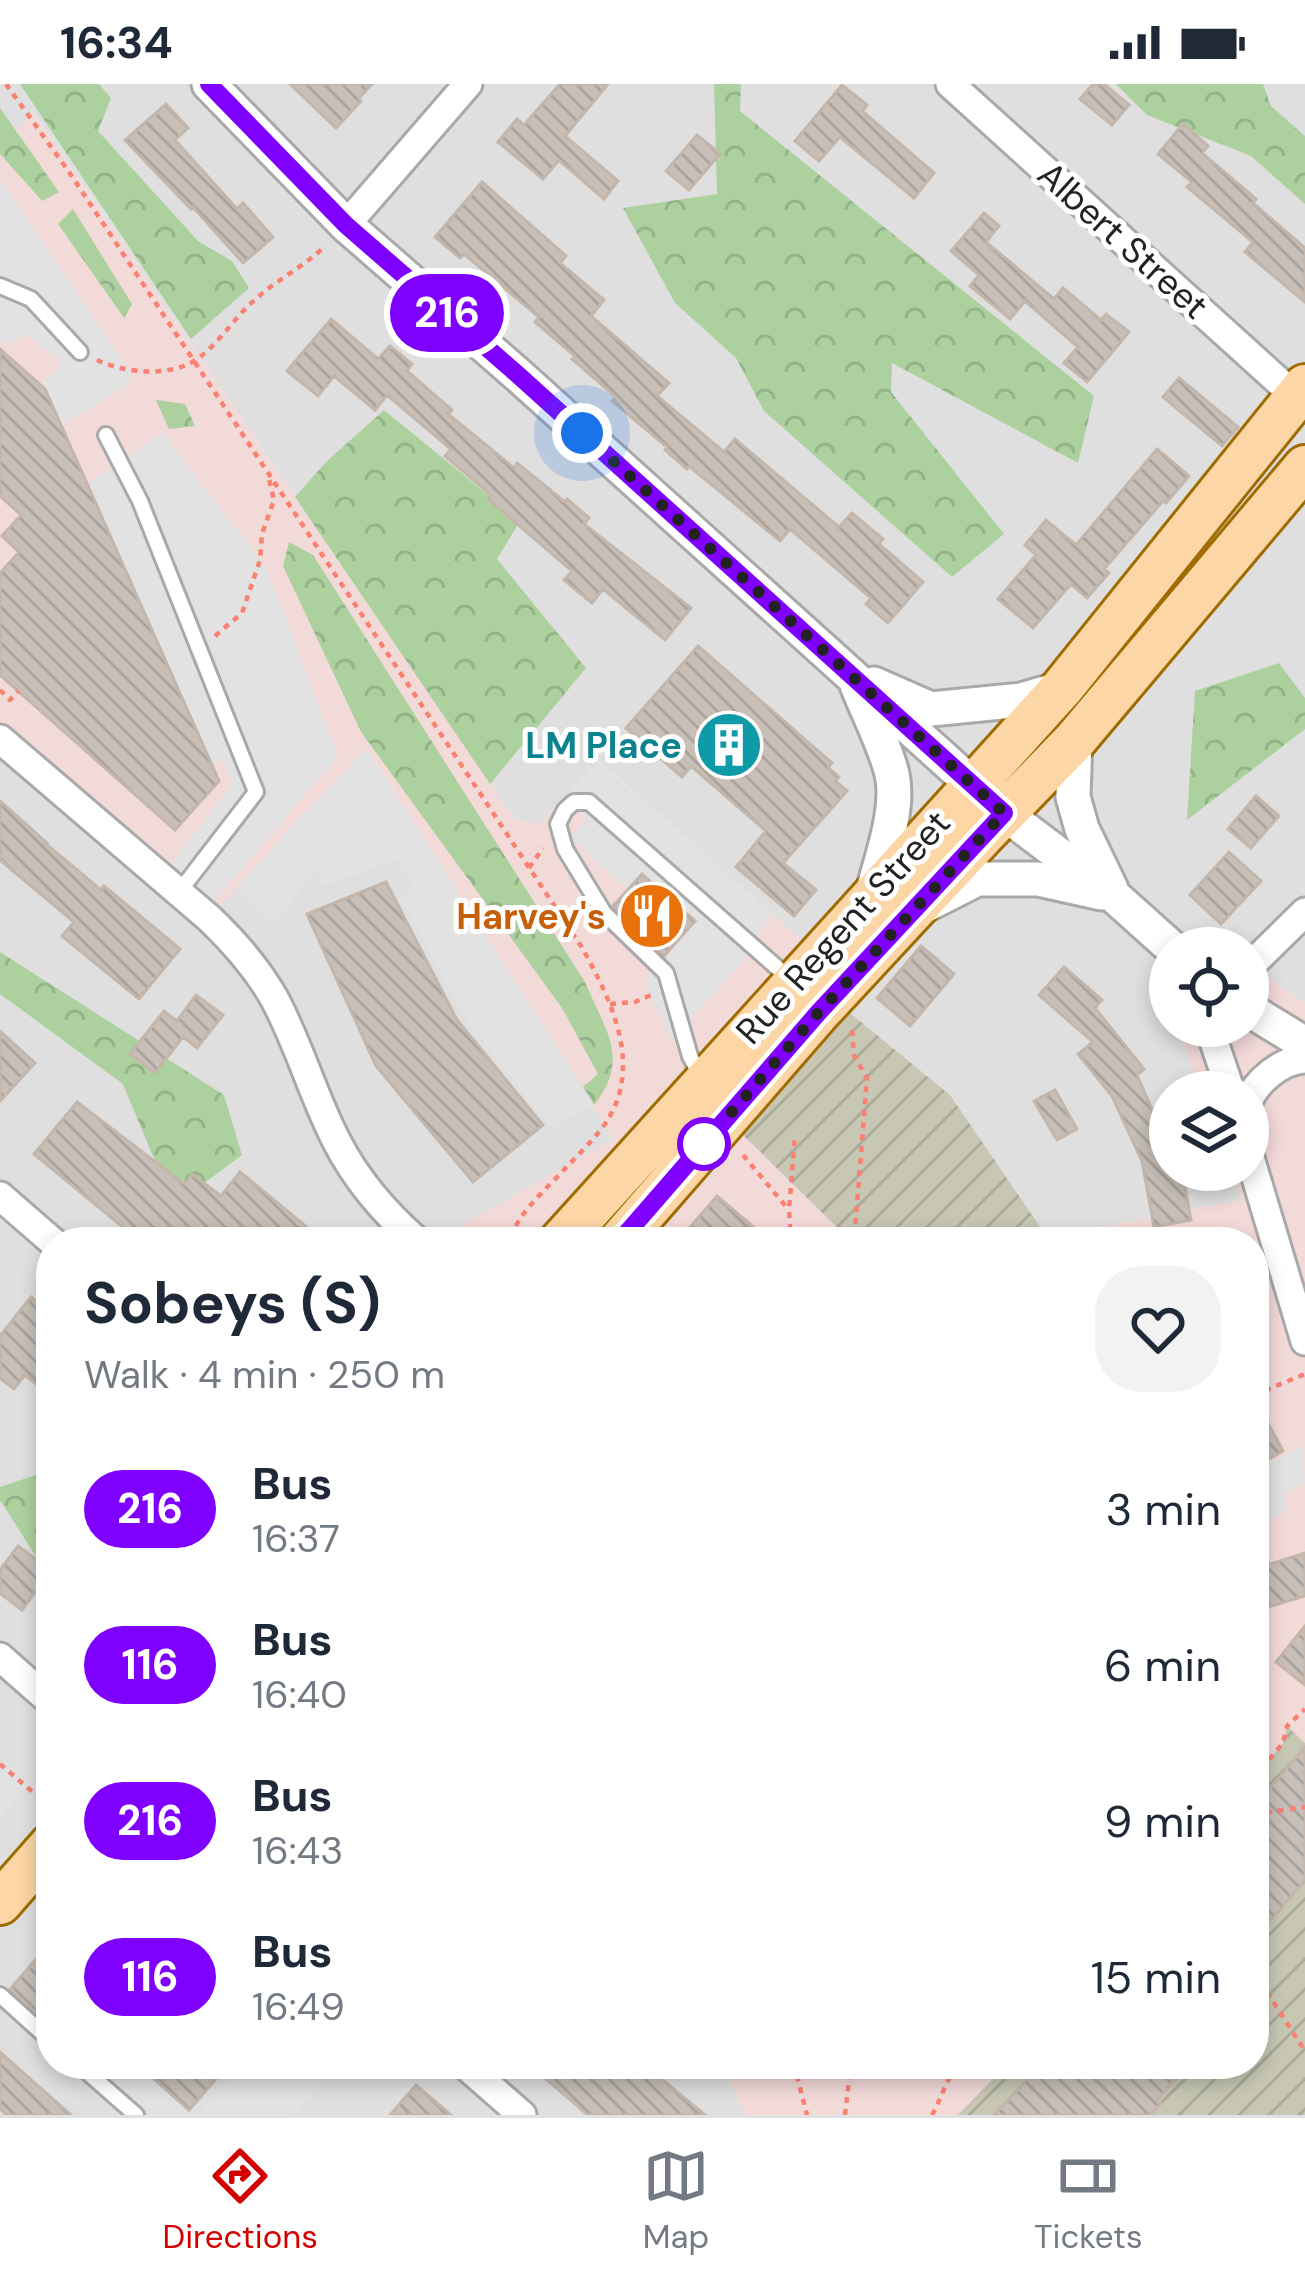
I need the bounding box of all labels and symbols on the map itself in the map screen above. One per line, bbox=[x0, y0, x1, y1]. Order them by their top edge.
street label: Albert Street bbox=[1028, 151, 1218, 329]
line badge: 216 bbox=[378, 274, 516, 352]
your location bbox=[552, 403, 612, 463]
building icon: LM Place bbox=[694, 710, 764, 780]
place label: LM Place bbox=[525, 722, 682, 769]
street label: Rue Regent Street bbox=[726, 800, 960, 1054]
restaurant icon: Harvey's bbox=[617, 881, 687, 951]
place label: Harvey's bbox=[456, 893, 606, 940]
unlabelled marker bbox=[679, 1119, 729, 1169]

